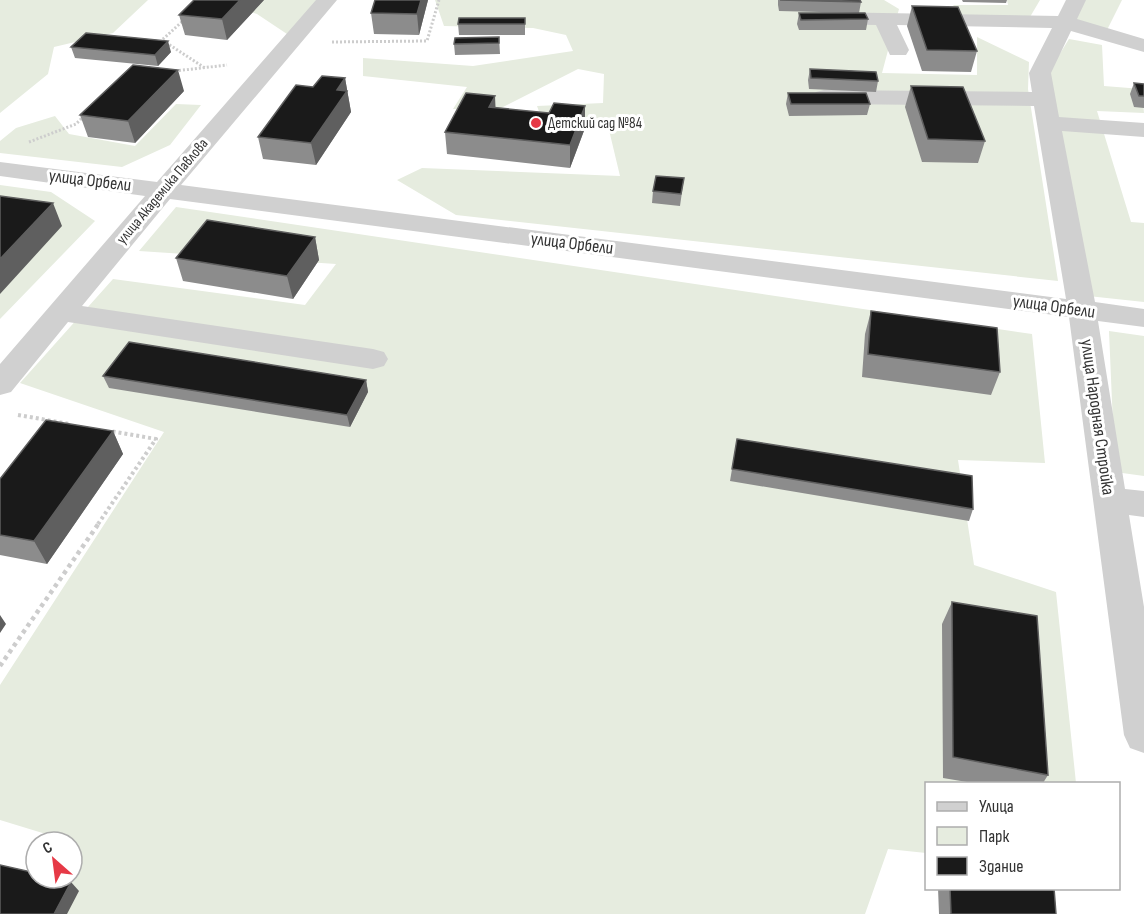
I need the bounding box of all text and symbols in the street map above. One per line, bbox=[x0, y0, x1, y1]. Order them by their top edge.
place label: Детский сад №84 bbox=[548, 114, 642, 133]
marker: Детский сад №84 bbox=[529, 116, 543, 130]
street label: улица Академика Павлова bbox=[113, 134, 212, 248]
street label: улица Орбели bbox=[48, 165, 132, 196]
street label: улица Орбели bbox=[530, 228, 614, 259]
street label: улица Орбели bbox=[1011, 290, 1096, 323]
street label: улица Народная Стройка bbox=[1076, 338, 1119, 496]
legend bbox=[925, 782, 1120, 890]
text: Улица bbox=[979, 796, 1014, 817]
text: Парк bbox=[979, 826, 1010, 847]
north arrow bbox=[24, 830, 84, 890]
text: С bbox=[40, 838, 56, 858]
text: Здание bbox=[979, 856, 1024, 877]

